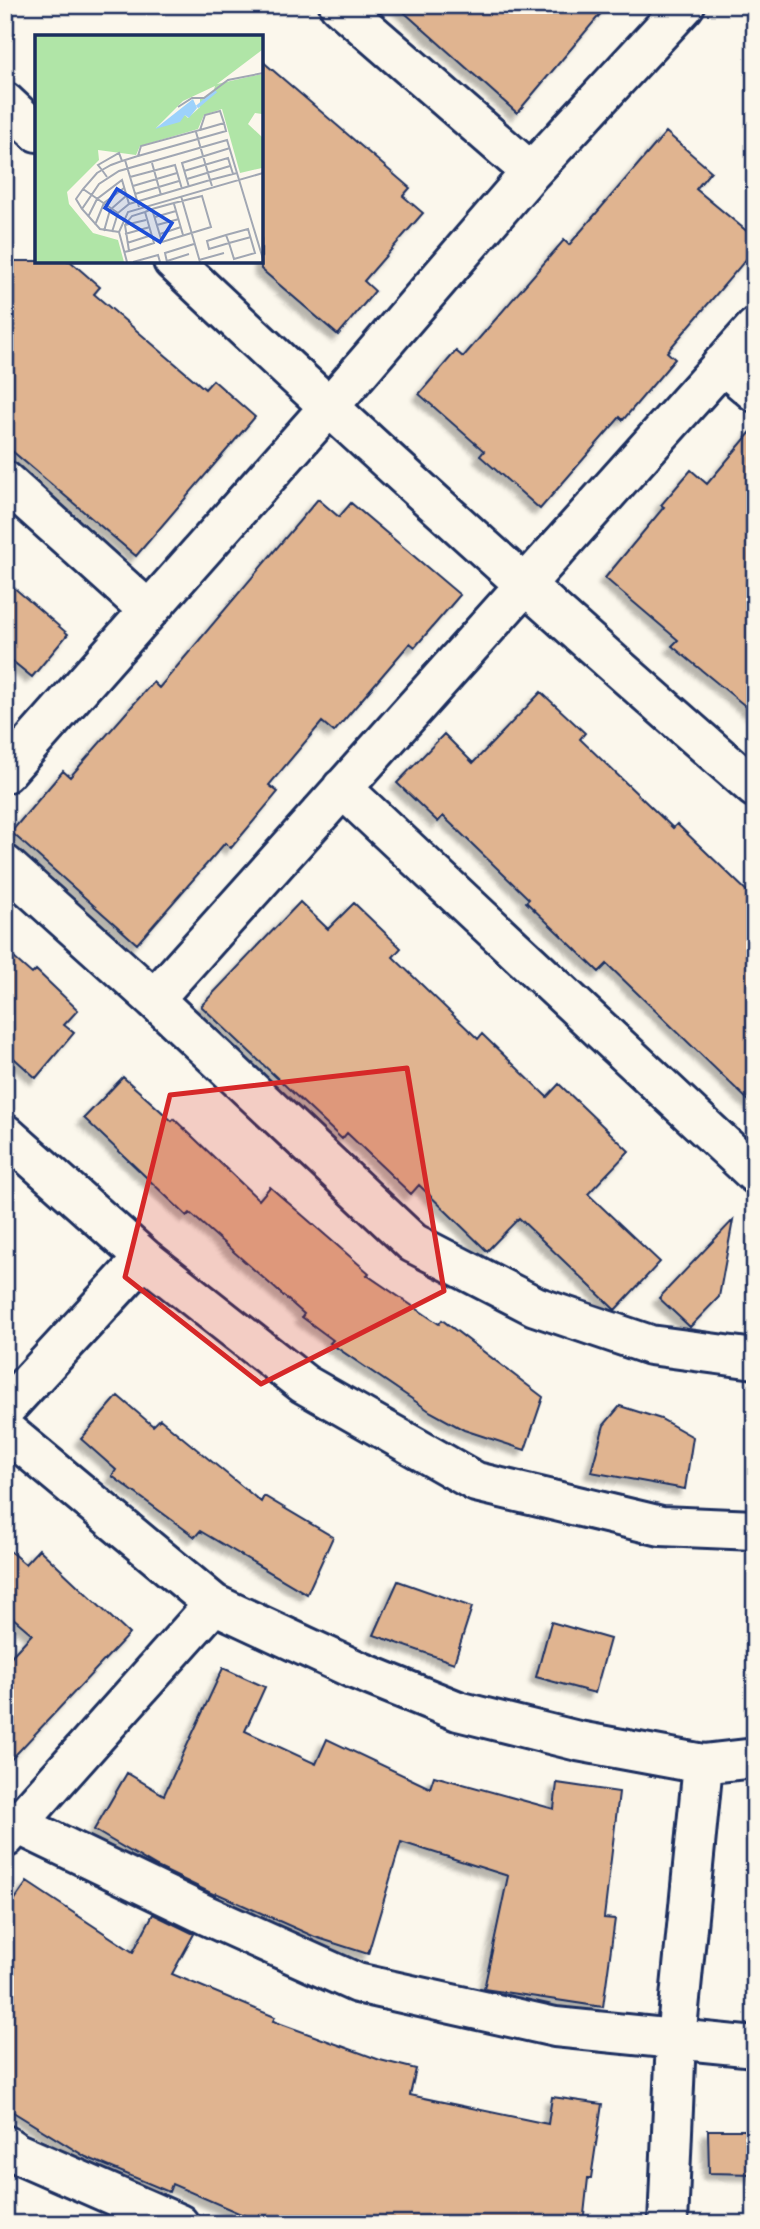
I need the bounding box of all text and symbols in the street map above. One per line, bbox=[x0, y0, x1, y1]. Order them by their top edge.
inset map bbox=[35, 35, 262, 262]

